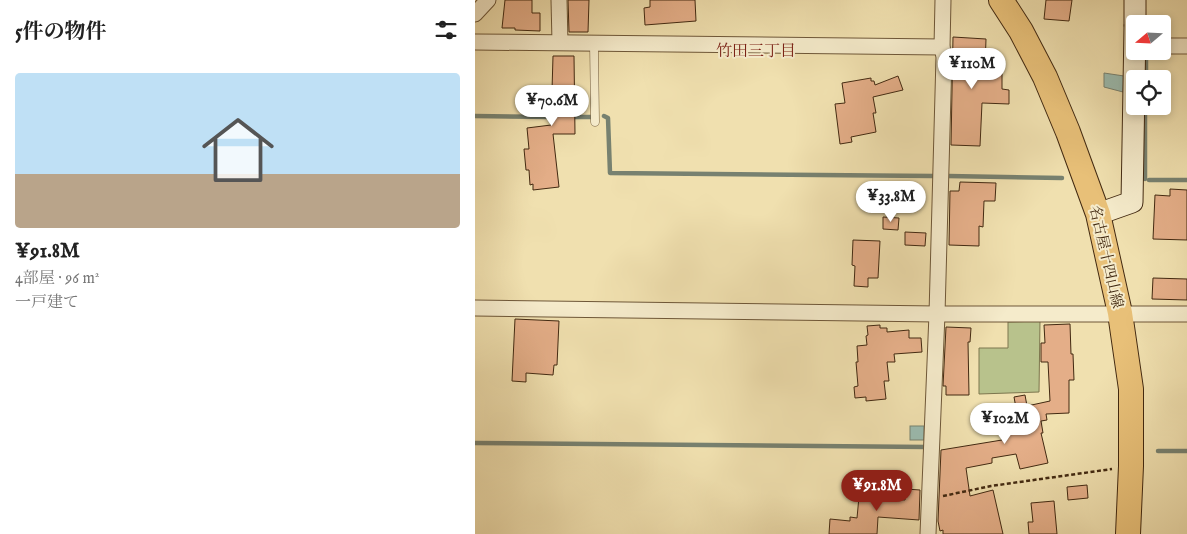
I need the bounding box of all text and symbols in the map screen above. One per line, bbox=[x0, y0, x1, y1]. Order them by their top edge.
north arrow bbox=[1126, 15, 1171, 60]
map controls bbox=[1126, 15, 1171, 115]
icon: filters bbox=[432, 16, 460, 44]
text: 5件の物件 bbox=[15, 19, 107, 46]
district label: 竹田三丁目 bbox=[716, 42, 796, 62]
pin: ¥110M bbox=[937, 48, 1007, 90]
text: ¥110M bbox=[949, 54, 995, 74]
button: locate bbox=[1126, 70, 1171, 115]
pin: ¥70.6M bbox=[511, 84, 593, 127]
text: ¥70.6M bbox=[526, 91, 578, 111]
icon: home bbox=[193, 105, 283, 195]
pin: ¥33.8M bbox=[850, 180, 932, 223]
text: ¥33.8M bbox=[867, 187, 915, 207]
street label: 名古屋十四山線 bbox=[1085, 204, 1127, 310]
text: ¥91.8M bbox=[15, 238, 80, 265]
text: 4部屋 · 96 m² bbox=[15, 269, 99, 289]
text: 一戸建て bbox=[15, 293, 79, 313]
pin: ¥102M bbox=[970, 402, 1040, 445]
text: ¥102M bbox=[981, 409, 1029, 429]
pin: ¥91.8M bbox=[836, 470, 918, 512]
text: ¥91.8M bbox=[852, 476, 902, 496]

